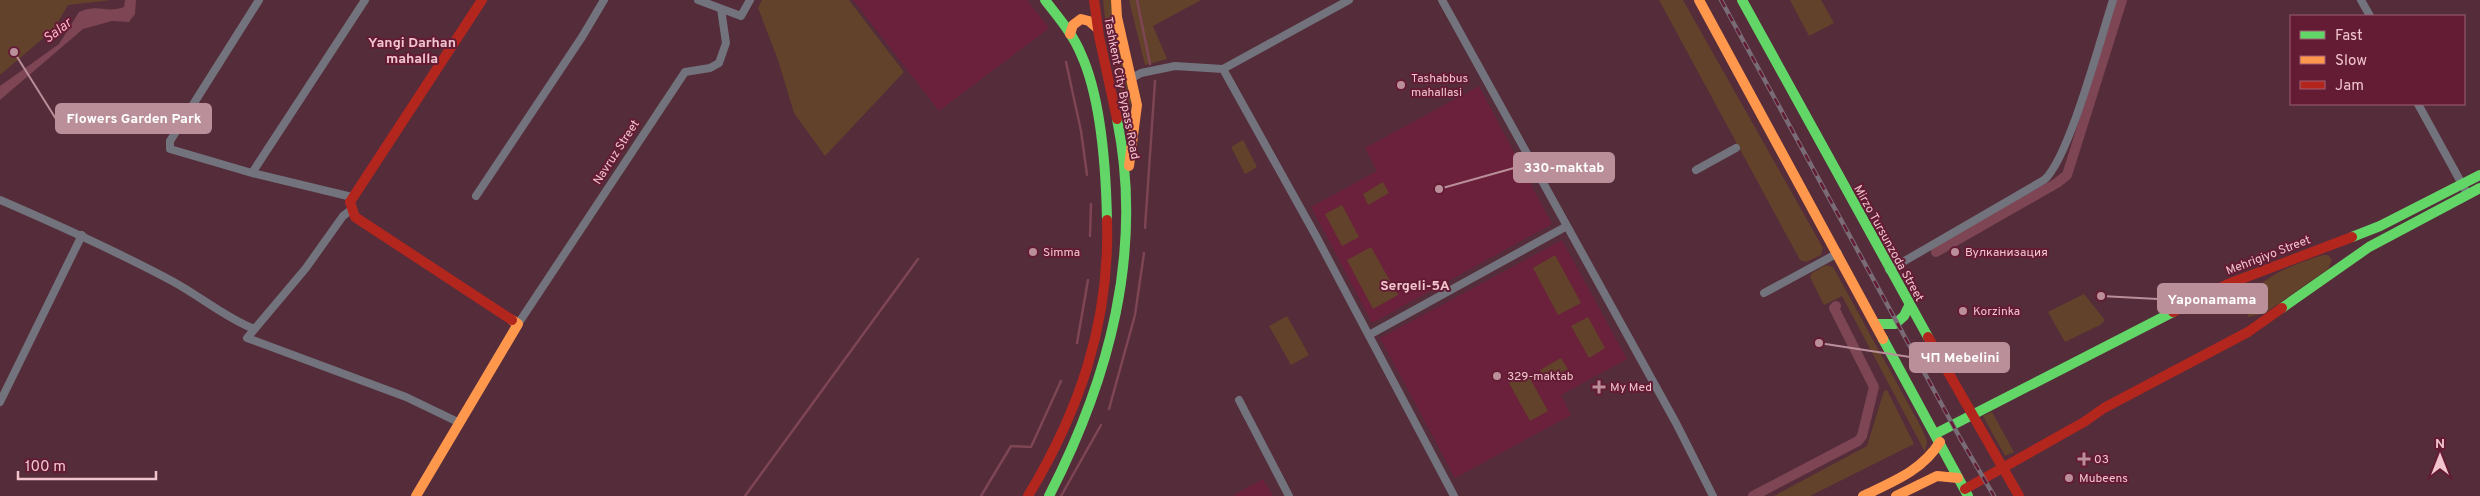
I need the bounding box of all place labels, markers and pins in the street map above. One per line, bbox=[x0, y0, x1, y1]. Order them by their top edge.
place label: Tashabbus mahallasi bbox=[1411, 71, 1468, 101]
marker: Tashabbus mahallasi bbox=[1395, 79, 1407, 91]
callout: Flowers Garden Park bbox=[56, 104, 211, 133]
callout: 330-maktab bbox=[1514, 153, 1614, 182]
place label: Simma bbox=[1043, 245, 1080, 261]
place label: Вулканизация bbox=[1965, 245, 2048, 261]
marker: Simma bbox=[1027, 246, 1039, 258]
marker: Вулканизация bbox=[1949, 246, 1961, 258]
callout: Yaponamama bbox=[2158, 284, 2267, 313]
place label: Korzinka bbox=[1973, 304, 2020, 320]
marker: Korzinka bbox=[1957, 305, 1969, 317]
callout: ЧП Mebelini bbox=[1910, 343, 2009, 372]
place label: 329-maktab bbox=[1507, 369, 1574, 385]
marker: 329-maktab bbox=[1491, 370, 1503, 382]
marker: My Med bbox=[1592, 380, 1606, 394]
place label: My Med bbox=[1610, 380, 1652, 396]
place label: 03 bbox=[2094, 452, 2109, 468]
marker: 03 bbox=[2078, 453, 2090, 465]
place label: Mubeens bbox=[2079, 471, 2128, 487]
marker: Mubeens bbox=[2063, 472, 2075, 484]

